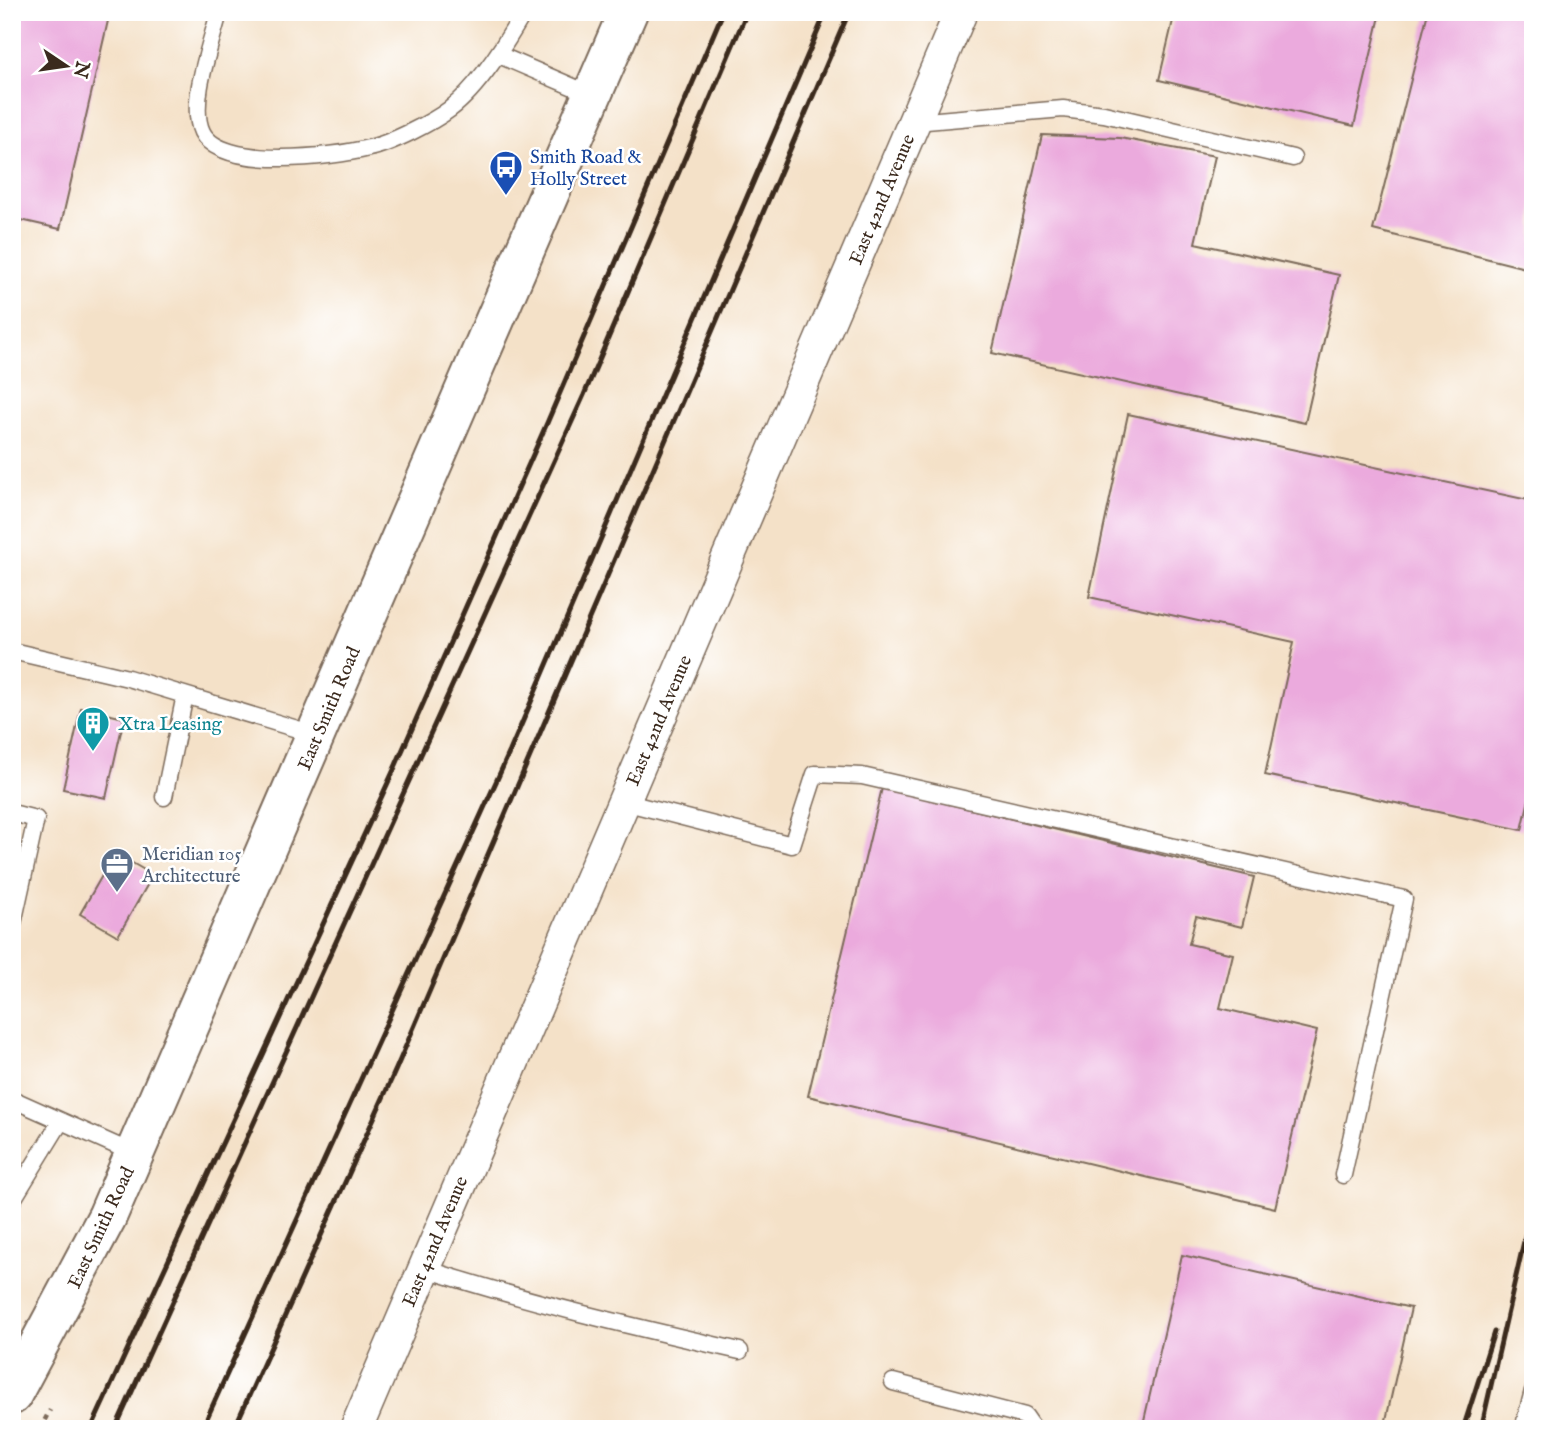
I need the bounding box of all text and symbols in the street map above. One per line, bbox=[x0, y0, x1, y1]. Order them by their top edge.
north arrow bbox=[32, 32, 102, 102]
text: N bbox=[67, 58, 94, 81]
street label: East 42nd Avenue bbox=[845, 131, 921, 269]
place label: Smith Road & Holly Street bbox=[530, 146, 642, 192]
bus stop icon: Smith Road & Holly Street bbox=[487, 148, 525, 197]
street label: East Smith Road bbox=[293, 643, 367, 774]
street label: East 42nd Avenue bbox=[622, 652, 698, 790]
building icon: Xtra Leasing bbox=[74, 704, 112, 753]
place label: Xtra Leasing bbox=[118, 713, 223, 737]
place label: Meridian 105 Architecture bbox=[141, 843, 241, 889]
office icon: Meridian 105 Architecture bbox=[98, 845, 136, 894]
street label: East Smith Road bbox=[63, 1162, 141, 1293]
street label: East 42nd Avenue bbox=[398, 1173, 474, 1311]

